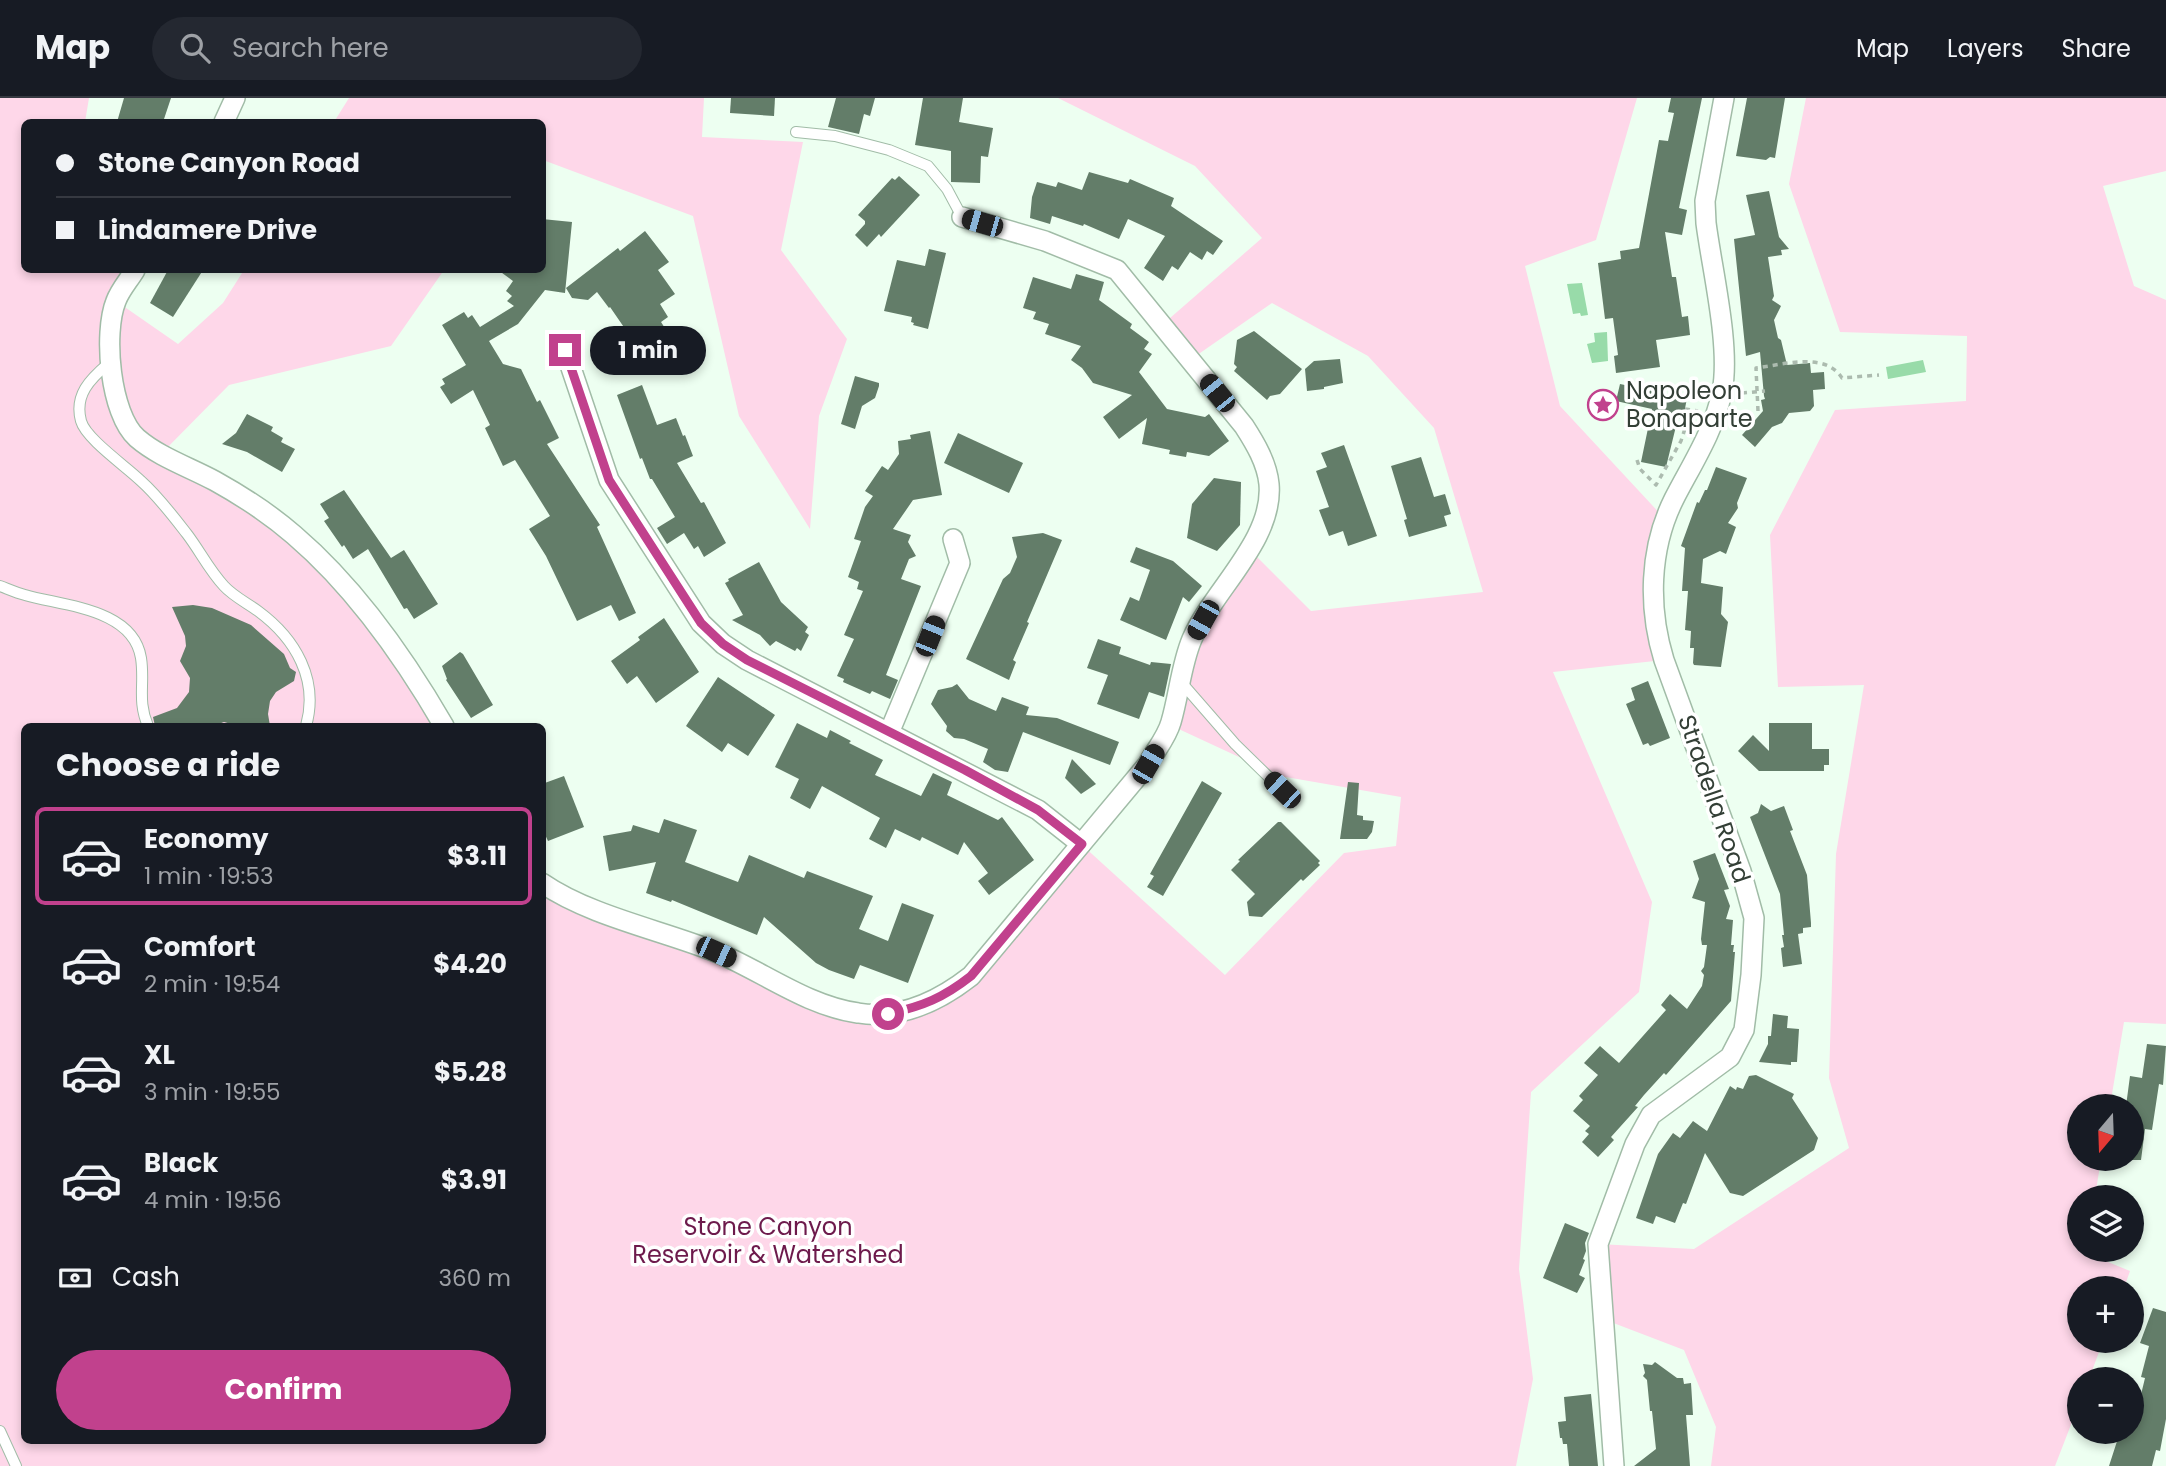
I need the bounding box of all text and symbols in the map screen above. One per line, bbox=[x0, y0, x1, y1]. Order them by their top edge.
search box bbox=[152, 17, 642, 80]
text: Map bbox=[35, 24, 110, 71]
icon: search bbox=[176, 29, 214, 67]
text: Search here bbox=[232, 30, 389, 66]
text: Map bbox=[1856, 32, 1909, 65]
text: Layers bbox=[1947, 32, 2023, 65]
text: Share bbox=[2061, 32, 2131, 65]
text: Stone Canyon Road bbox=[98, 145, 360, 181]
car bbox=[959, 207, 1006, 239]
text: Lindamere Drive bbox=[98, 212, 317, 248]
callout: 1 min bbox=[590, 326, 705, 374]
route end bbox=[549, 334, 581, 366]
text: 1 min bbox=[618, 334, 678, 366]
car bbox=[1196, 370, 1239, 416]
place label: Napoleon Bonaparte bbox=[1626, 374, 1753, 435]
place icon: Napoleon Bonaparte bbox=[1586, 388, 1620, 422]
car bbox=[1184, 597, 1223, 643]
car bbox=[913, 613, 948, 659]
street label: Stradella Road bbox=[1670, 710, 1759, 887]
car bbox=[1129, 741, 1168, 787]
text: Choose a ride bbox=[56, 742, 280, 787]
car bbox=[1260, 768, 1305, 812]
text: Economy bbox=[144, 821, 268, 857]
icon: car bbox=[60, 825, 123, 888]
text: $3.11 bbox=[447, 838, 507, 874]
text: 1 min · 19:53 bbox=[144, 860, 273, 892]
text: Comfort bbox=[144, 929, 256, 965]
icon: car bbox=[60, 933, 123, 996]
car bbox=[693, 934, 740, 970]
text: $4.20 bbox=[433, 946, 507, 982]
text: 2 min · 19:54 bbox=[144, 968, 280, 1000]
route start bbox=[872, 998, 904, 1030]
text: XL bbox=[144, 1037, 175, 1073]
icon: car bbox=[60, 1041, 123, 1104]
text: $5.28 bbox=[434, 1054, 507, 1090]
text: 3 min · 19:55 bbox=[144, 1076, 281, 1108]
north arrow bbox=[2067, 1094, 2144, 1171]
map controls bbox=[2067, 1094, 2144, 1444]
text: Black bbox=[144, 1145, 218, 1181]
icon: car bbox=[60, 1149, 123, 1212]
text: $3.91 bbox=[441, 1162, 507, 1198]
text: 4 min · 19:56 bbox=[144, 1184, 282, 1216]
button: layers bbox=[2067, 1185, 2144, 1262]
park label: Stone Canyon Reservoir & Watershed bbox=[632, 1210, 904, 1271]
icon: cash bbox=[56, 1259, 94, 1297]
text: Cash bbox=[112, 1259, 180, 1295]
text: 360 m bbox=[439, 1262, 511, 1294]
button: + bbox=[2067, 1276, 2144, 1353]
button: Confirm bbox=[56, 1350, 511, 1430]
button: − bbox=[2067, 1367, 2144, 1444]

